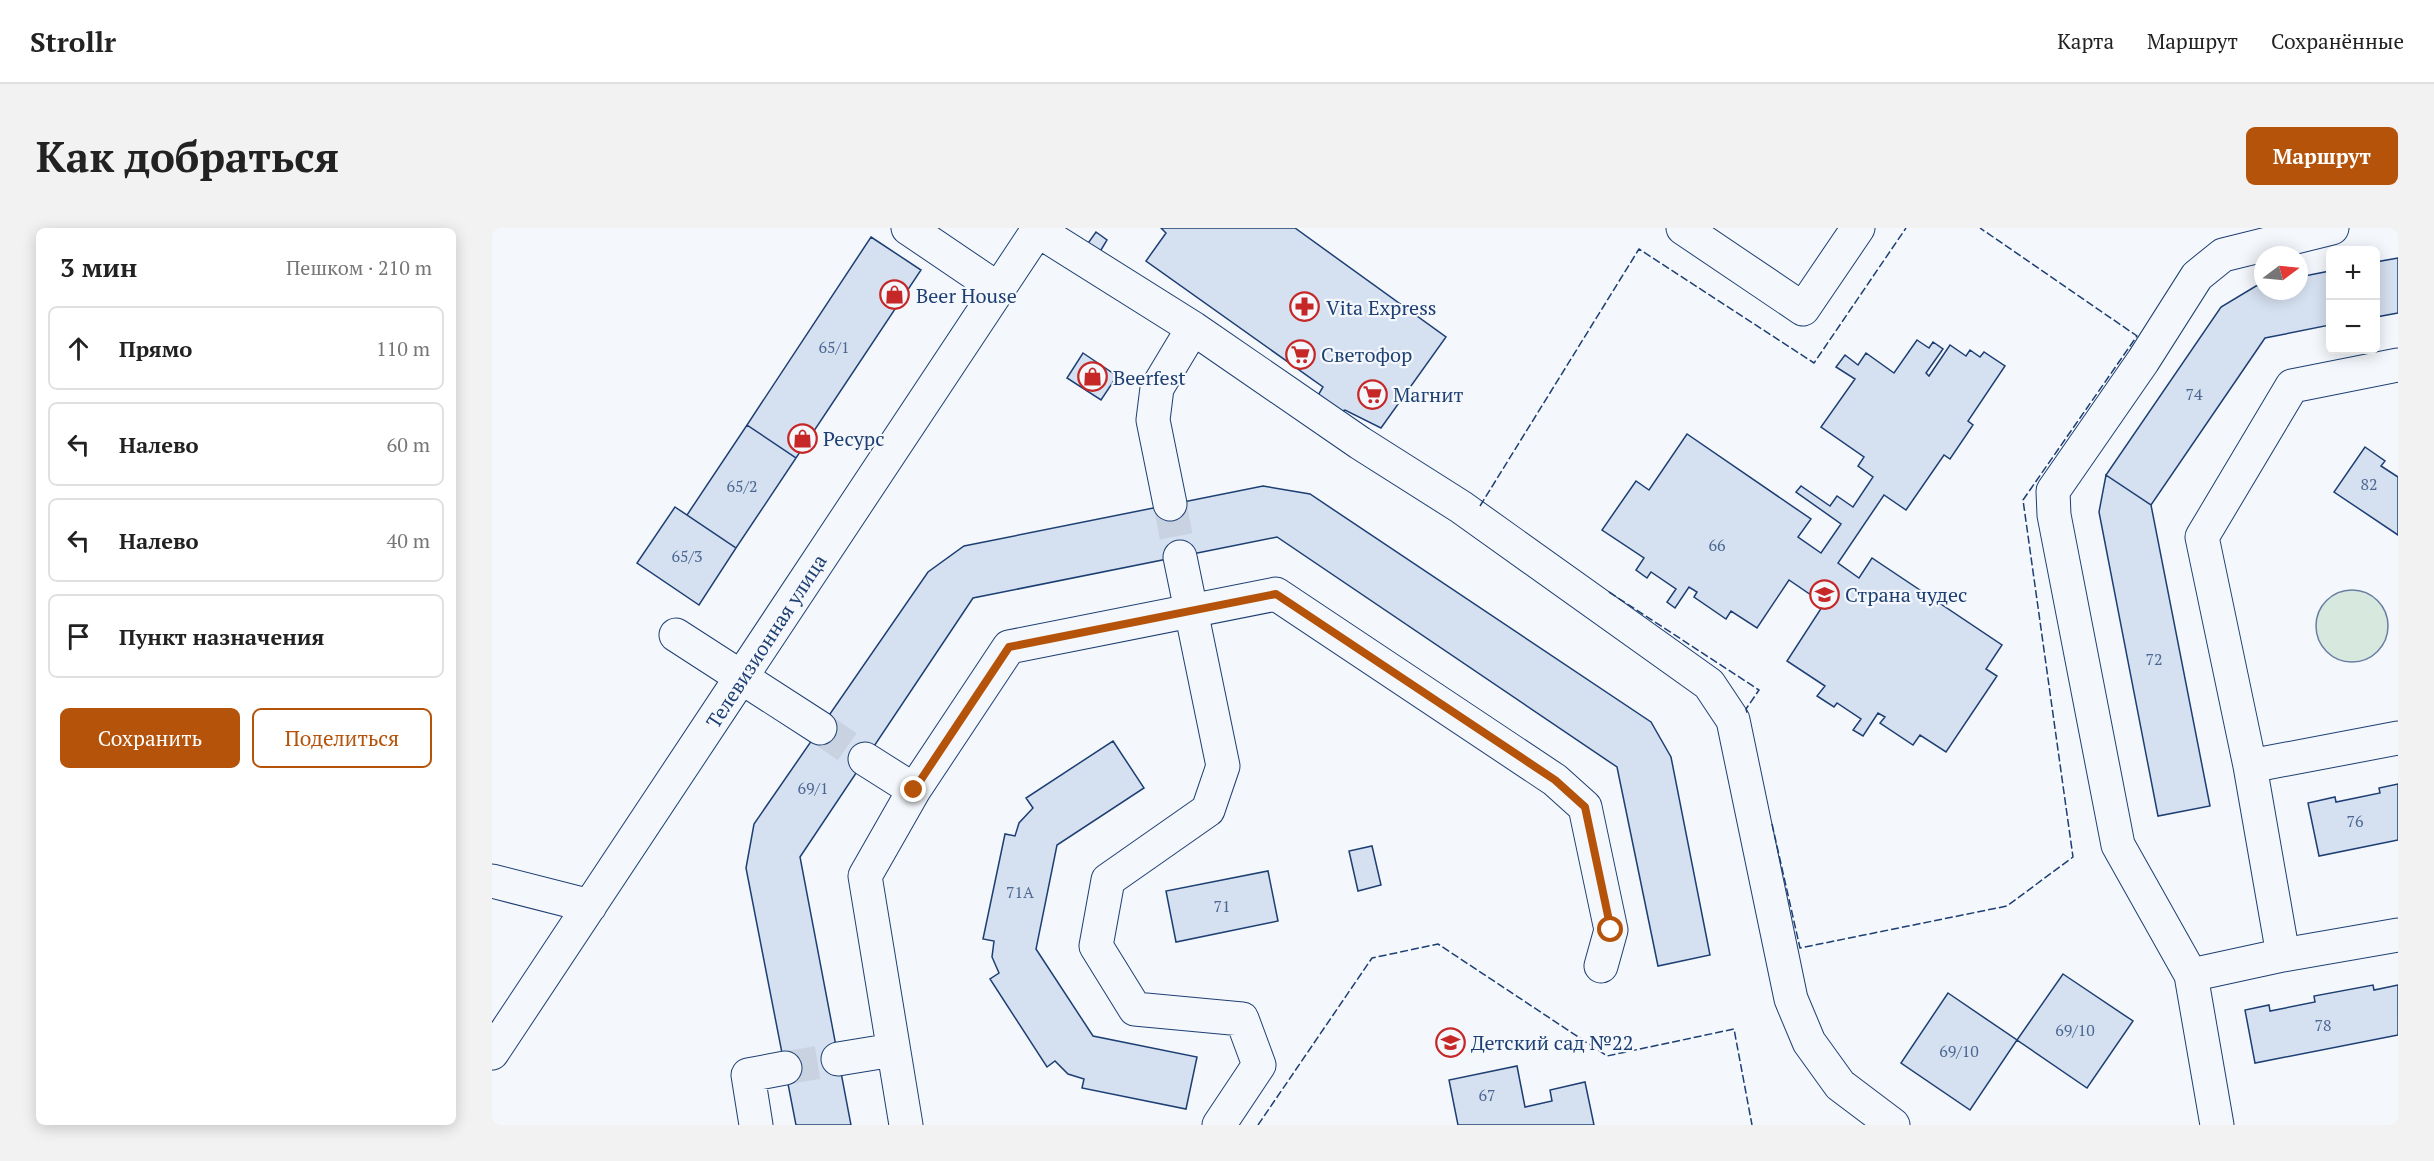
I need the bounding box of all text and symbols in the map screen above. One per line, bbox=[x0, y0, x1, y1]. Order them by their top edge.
text: Strollr bbox=[30, 23, 116, 60]
text: Карта bbox=[2057, 27, 2114, 55]
text: Маршрут bbox=[2147, 27, 2238, 55]
text: Сохранённые bbox=[2271, 27, 2404, 55]
button: Маршрут bbox=[2246, 127, 2398, 185]
text: Как добраться bbox=[36, 128, 339, 184]
north arrow bbox=[2254, 246, 2308, 300]
map controls bbox=[2326, 246, 2380, 354]
button: + bbox=[2326, 246, 2380, 300]
text: 3 мин bbox=[60, 250, 137, 284]
text: Пешком · 210 m bbox=[286, 254, 432, 281]
shop icon: Beer House bbox=[879, 279, 911, 311]
place label: Beer House bbox=[916, 282, 1017, 309]
pharmacy icon: Vita Express bbox=[1289, 291, 1321, 323]
place label: Vita Express bbox=[1326, 294, 1436, 321]
button: − bbox=[2326, 300, 2380, 354]
icon: ahead bbox=[62, 332, 95, 365]
text: Прямо bbox=[119, 334, 192, 363]
text: 110 m bbox=[376, 335, 430, 362]
house number: 65/1 bbox=[818, 336, 850, 358]
supermarket icon: Светофор bbox=[1284, 338, 1316, 370]
place label: Светофор bbox=[1321, 341, 1412, 368]
shop icon: Beerfest bbox=[1076, 361, 1108, 393]
place label: Beerfest bbox=[1113, 364, 1186, 391]
supermarket icon: Магнит bbox=[1356, 378, 1388, 410]
place label: Магнит bbox=[1393, 381, 1464, 408]
house number: 74 bbox=[2185, 383, 2203, 405]
shop icon: Ресурс bbox=[786, 422, 818, 454]
place label: Ресурс bbox=[823, 425, 884, 452]
icon: left bbox=[62, 428, 95, 461]
text: Налево bbox=[119, 430, 199, 459]
text: 60 m bbox=[387, 431, 430, 458]
house number: 82 bbox=[2360, 473, 2378, 495]
house number: 65/2 bbox=[726, 475, 758, 497]
icon: left bbox=[62, 524, 95, 557]
text: Налево bbox=[119, 526, 199, 555]
text: 40 m bbox=[387, 527, 430, 554]
house number: 66 bbox=[1708, 534, 1726, 556]
house number: 65/3 bbox=[671, 545, 703, 567]
street label: Телевизионная улица bbox=[700, 549, 832, 733]
school or university icon: Страна чудес bbox=[1808, 578, 1840, 610]
place label: Страна чудес bbox=[1845, 581, 1967, 608]
icon: arrive bbox=[62, 620, 95, 653]
text: Пункт назначения bbox=[119, 622, 324, 651]
house number: 72 bbox=[2145, 648, 2163, 670]
button: Сохранить bbox=[60, 708, 240, 768]
button: Поделиться bbox=[252, 708, 432, 768]
route end bbox=[900, 776, 926, 802]
house number: 69/1 bbox=[797, 777, 829, 799]
house number: 76 bbox=[2346, 810, 2364, 832]
house number: 71А bbox=[1006, 881, 1034, 903]
house number: 71 bbox=[1213, 895, 1231, 917]
route start bbox=[1597, 916, 1623, 942]
house number: 78 bbox=[2314, 1014, 2332, 1036]
house number: 69/10 bbox=[2055, 1019, 2095, 1041]
school or university icon: Детский сад №22 bbox=[1434, 1026, 1466, 1058]
place label: Детский сад №22 bbox=[1471, 1029, 1633, 1056]
house number: 69/10 bbox=[1939, 1040, 1979, 1062]
house number: 67 bbox=[1478, 1084, 1496, 1106]

